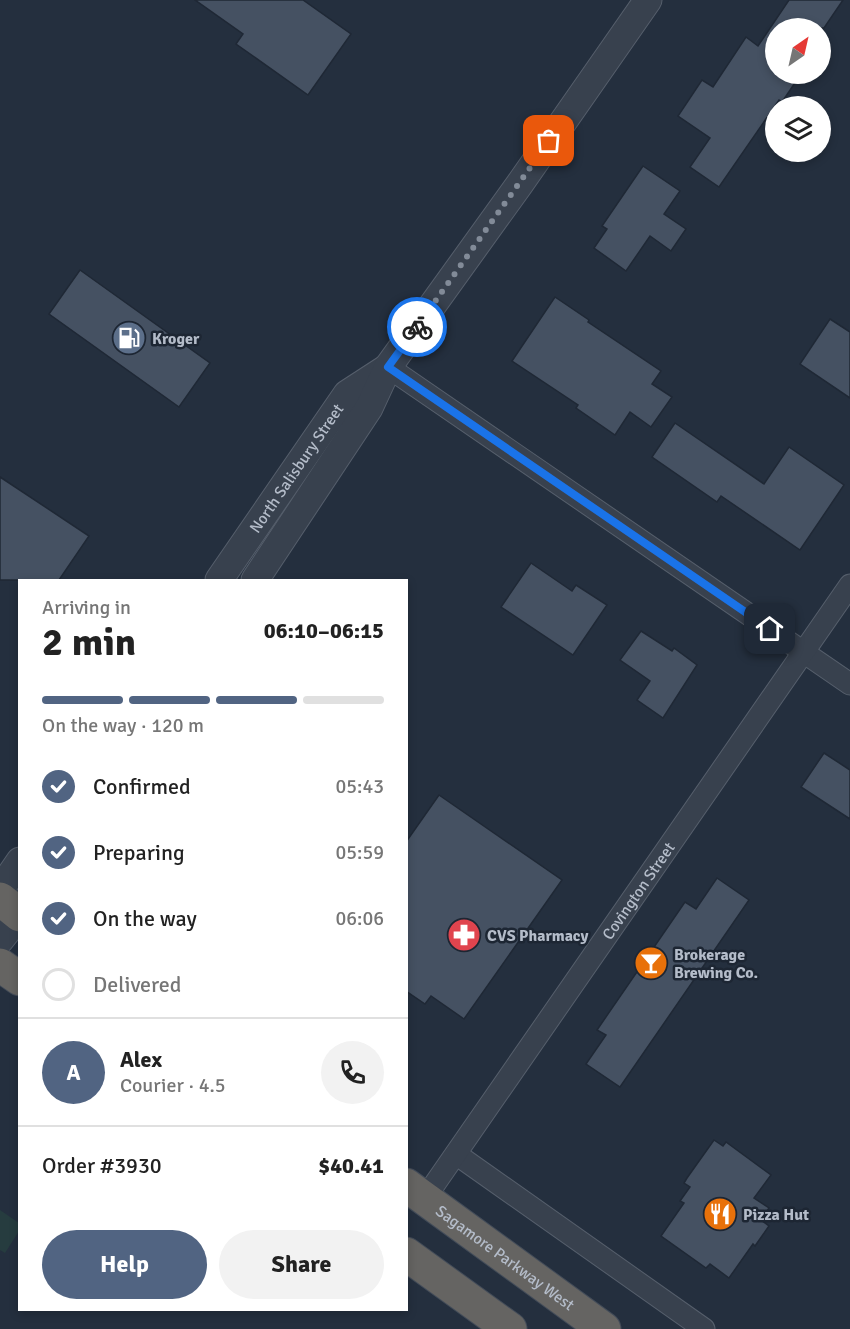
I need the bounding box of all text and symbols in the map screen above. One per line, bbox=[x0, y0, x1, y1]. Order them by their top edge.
north arrow bbox=[765, 18, 831, 84]
map controls bbox=[765, 18, 831, 162]
button: layers bbox=[765, 96, 831, 162]
pin bbox=[523, 115, 574, 166]
icon: bag bbox=[532, 124, 565, 157]
courier bbox=[387, 297, 447, 357]
icon: bike bbox=[401, 311, 434, 344]
fuel station icon: Kroger bbox=[111, 320, 147, 356]
place label: Kroger bbox=[152, 329, 200, 349]
street label: North Salisbury Street bbox=[245, 400, 349, 537]
text: Arriving in bbox=[42, 595, 131, 620]
pin bbox=[744, 603, 795, 654]
icon: home bbox=[753, 612, 786, 645]
text: 06:10–06:15 bbox=[264, 617, 384, 644]
text: 2 min bbox=[42, 618, 136, 666]
text: On the way · 120 m bbox=[42, 713, 204, 738]
icon: check bbox=[42, 770, 75, 803]
text: Confirmed bbox=[93, 773, 191, 800]
text: 05:43 bbox=[335, 774, 384, 799]
icon: check bbox=[42, 836, 75, 869]
street label: Covington Street bbox=[598, 838, 680, 944]
text: Preparing bbox=[93, 839, 185, 866]
text: 05:59 bbox=[335, 840, 384, 865]
icon: check bbox=[42, 902, 75, 935]
text: On the way bbox=[93, 905, 197, 932]
text: 06:06 bbox=[335, 906, 384, 931]
pharmacy icon: CVS Pharmacy bbox=[446, 917, 482, 953]
place label: CVS Pharmacy bbox=[487, 926, 588, 946]
bar icon: Brokerage Brewing Co. bbox=[633, 945, 669, 981]
place label: Brokerage Brewing Co. bbox=[674, 945, 758, 983]
text: Delivered bbox=[93, 971, 181, 998]
button: phone bbox=[321, 1041, 384, 1104]
text: Alex bbox=[120, 1046, 162, 1073]
text: A bbox=[66, 1059, 81, 1086]
text: Courier · 4.5 bbox=[120, 1073, 226, 1098]
text: Order #3930 bbox=[42, 1152, 162, 1179]
text: $40.41 bbox=[318, 1152, 384, 1179]
restaurant icon: Pizza Hut bbox=[702, 1196, 738, 1232]
street label: Sagamore Parkway West bbox=[432, 1201, 578, 1315]
place label: Pizza Hut bbox=[743, 1205, 809, 1225]
button: Help bbox=[42, 1230, 207, 1299]
button: Share bbox=[219, 1230, 384, 1299]

